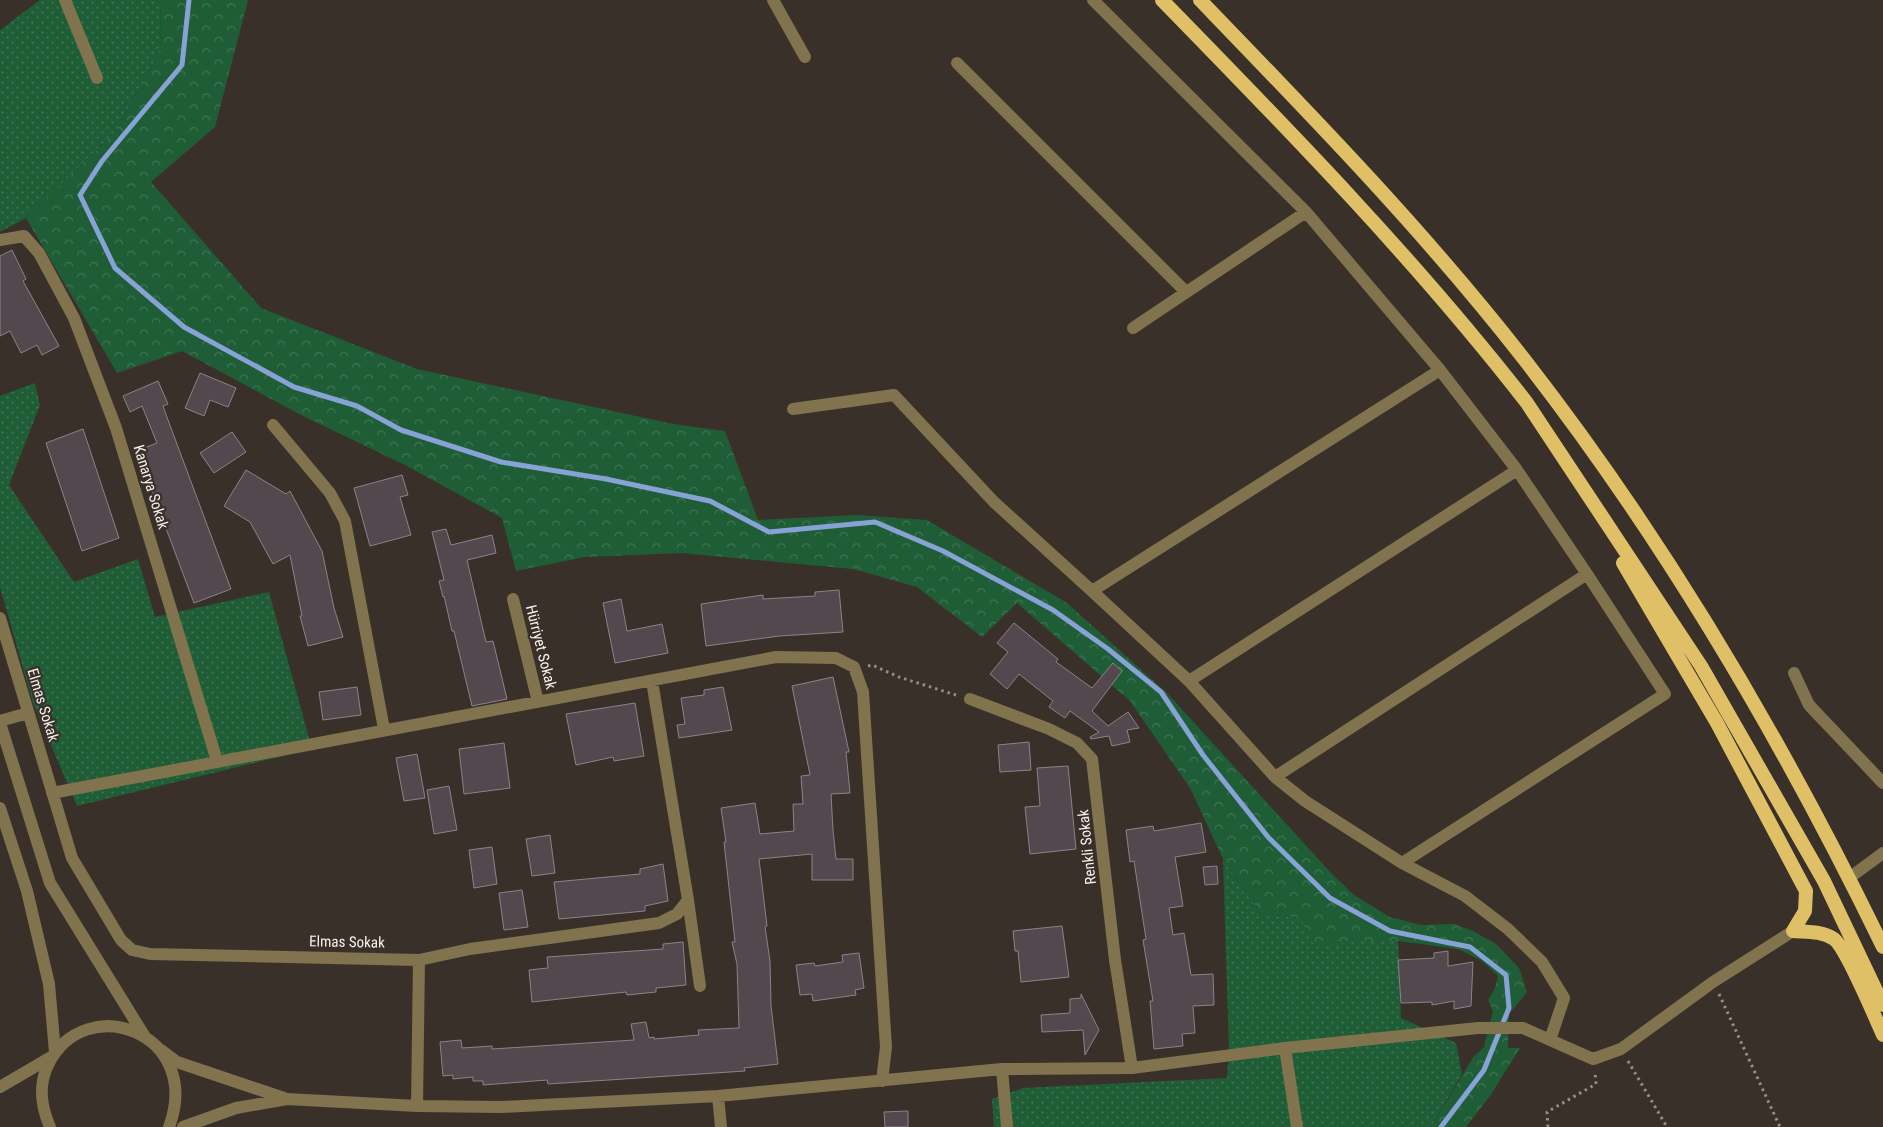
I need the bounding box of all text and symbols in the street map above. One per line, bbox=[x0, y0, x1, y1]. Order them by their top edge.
street label: Kanarya Sokak bbox=[130, 443, 172, 532]
street label: Hürriyet Sokak bbox=[522, 603, 560, 691]
street label: Elmas Sokak bbox=[23, 666, 63, 744]
street label: Renkli Sokak bbox=[1074, 808, 1100, 885]
street label: Elmas Sokak bbox=[309, 932, 385, 952]

